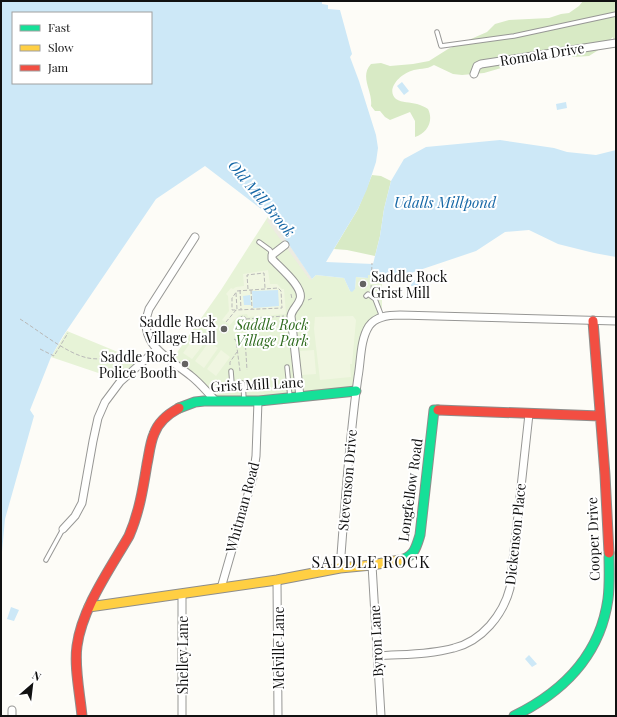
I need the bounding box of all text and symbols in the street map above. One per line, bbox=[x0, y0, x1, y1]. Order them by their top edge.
legend bbox=[12, 12, 152, 84]
text: Fast bbox=[48, 19, 71, 35]
street label: Romola Drive bbox=[498, 38, 586, 70]
text: Slow bbox=[48, 39, 74, 55]
text: Jam bbox=[47, 59, 69, 75]
water label: Old Mill Brook bbox=[224, 156, 300, 241]
water label: Udalls Millpond bbox=[394, 192, 497, 212]
place label: Saddle Rock Grist Mill bbox=[371, 267, 448, 302]
marker: Saddle Rock Grist Mill bbox=[358, 279, 368, 289]
place label: Saddle Rock Village Hall bbox=[140, 312, 216, 347]
park label: Saddle Rock Village Park bbox=[234, 315, 309, 350]
marker: Saddle Rock Village Hall bbox=[219, 324, 229, 334]
place label: Saddle Rock Police Booth bbox=[99, 347, 178, 382]
marker: Saddle Rock Police Booth bbox=[180, 359, 190, 369]
street label: Grist Mill Lane bbox=[210, 372, 304, 396]
street label: Stevenson Drive bbox=[333, 428, 361, 532]
street label: Longfellow Road bbox=[393, 437, 427, 543]
street label: Whitman Road bbox=[221, 460, 263, 555]
street label: Dickenson Place bbox=[500, 482, 530, 586]
street label: Cooper Drive bbox=[582, 497, 604, 581]
district label: SADDLE ROCK bbox=[311, 551, 431, 572]
street label: Byron Lane bbox=[365, 605, 387, 677]
street label: Melville Lane bbox=[269, 606, 288, 690]
street label: Shelley Lane bbox=[173, 616, 192, 694]
north arrow bbox=[12, 665, 52, 705]
text: N bbox=[30, 667, 44, 684]

